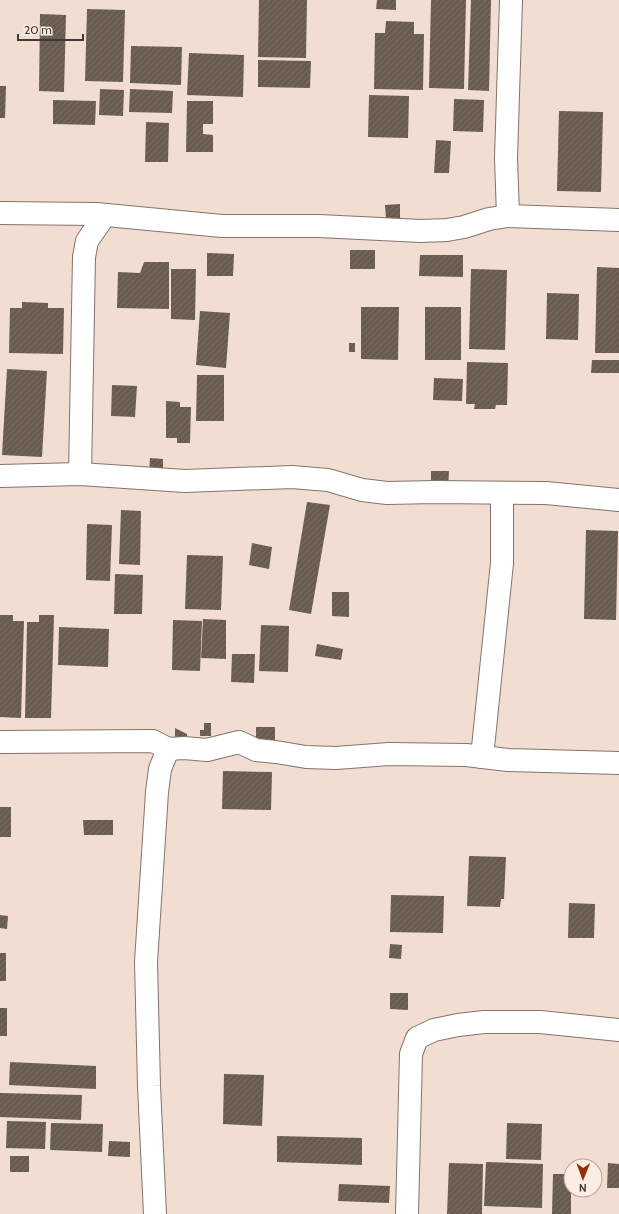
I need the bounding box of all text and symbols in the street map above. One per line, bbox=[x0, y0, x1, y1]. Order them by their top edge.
scale bar bbox=[18, 16, 83, 42]
text: 20 m bbox=[24, 22, 52, 37]
north arrow bbox=[563, 1158, 603, 1198]
text: N bbox=[579, 1181, 587, 1195]

